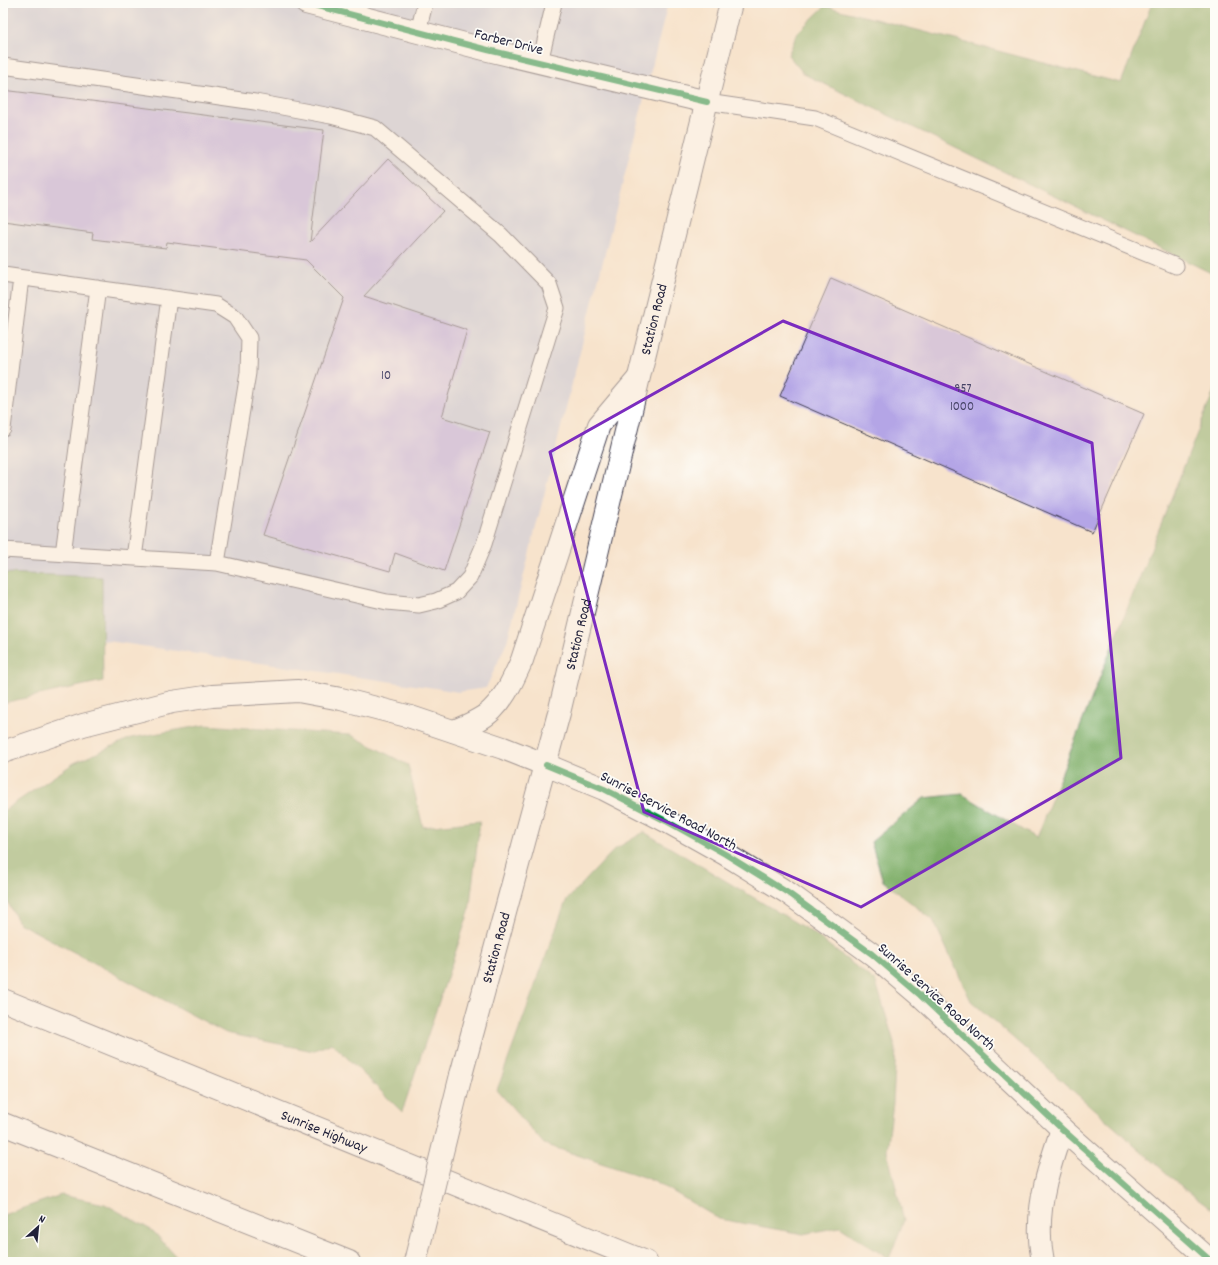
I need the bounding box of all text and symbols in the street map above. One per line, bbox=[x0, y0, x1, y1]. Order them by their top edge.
street label: Farber Drive bbox=[472, 24, 546, 62]
street label: Station Road bbox=[636, 282, 675, 358]
house number: 10 bbox=[381, 367, 391, 386]
house number: 957 bbox=[955, 380, 971, 399]
house number: 1000 bbox=[950, 398, 974, 417]
street label: Station Road bbox=[561, 597, 599, 673]
street label: Sunrise Service Road North bbox=[596, 766, 740, 857]
street label: Station Road bbox=[477, 910, 518, 986]
street label: Sunrise Service Road North bbox=[872, 938, 1000, 1057]
street label: Sunrise Highway bbox=[277, 1105, 371, 1161]
north arrow bbox=[18, 1207, 58, 1247]
text: N bbox=[36, 1212, 48, 1228]

